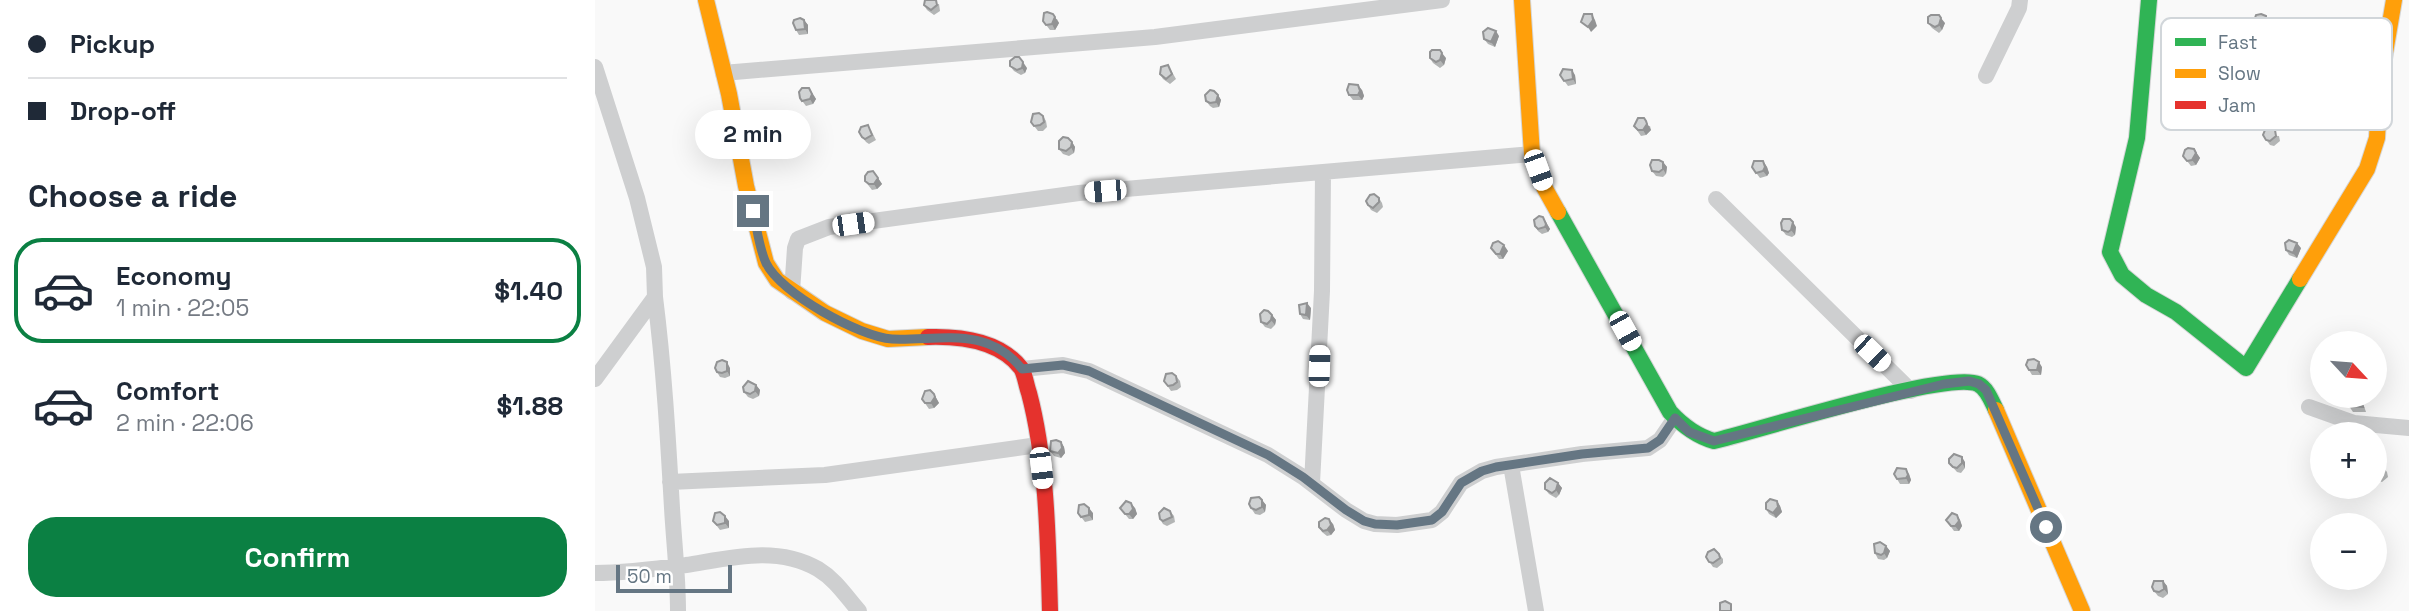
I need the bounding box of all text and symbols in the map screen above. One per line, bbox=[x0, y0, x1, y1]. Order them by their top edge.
legend bbox=[2161, 18, 2392, 130]
text: Pickup bbox=[70, 27, 155, 61]
text: Fast bbox=[2218, 30, 2258, 55]
text: Slow bbox=[2218, 61, 2261, 86]
text: Jam bbox=[2218, 93, 2256, 118]
text: Drop-off bbox=[70, 94, 176, 128]
callout: 2 min bbox=[695, 110, 811, 158]
text: 2 min bbox=[723, 119, 783, 149]
car bbox=[1521, 147, 1556, 193]
text: Choose a ride bbox=[28, 176, 238, 216]
car bbox=[1084, 179, 1127, 203]
route end bbox=[737, 195, 769, 227]
car bbox=[831, 211, 876, 237]
icon: car bbox=[32, 259, 95, 322]
text: Economy bbox=[116, 259, 232, 293]
text: $1.40 bbox=[494, 274, 563, 308]
text: 1 min · 22:05 bbox=[116, 293, 249, 323]
car bbox=[1606, 308, 1645, 354]
car bbox=[1850, 331, 1895, 375]
north arrow bbox=[2310, 331, 2387, 408]
map controls bbox=[2310, 331, 2387, 590]
car bbox=[1308, 345, 1331, 387]
icon: car bbox=[32, 374, 95, 437]
text: Comfort bbox=[116, 374, 219, 408]
text: $1.88 bbox=[497, 389, 563, 423]
text: 2 min · 22:06 bbox=[116, 408, 254, 438]
button: + bbox=[2310, 422, 2387, 499]
car bbox=[1029, 446, 1054, 490]
route start bbox=[2030, 511, 2062, 543]
button: − bbox=[2310, 513, 2387, 590]
button: Confirm bbox=[28, 517, 567, 597]
scale bar bbox=[616, 562, 731, 594]
text: 50 m bbox=[627, 564, 672, 589]

